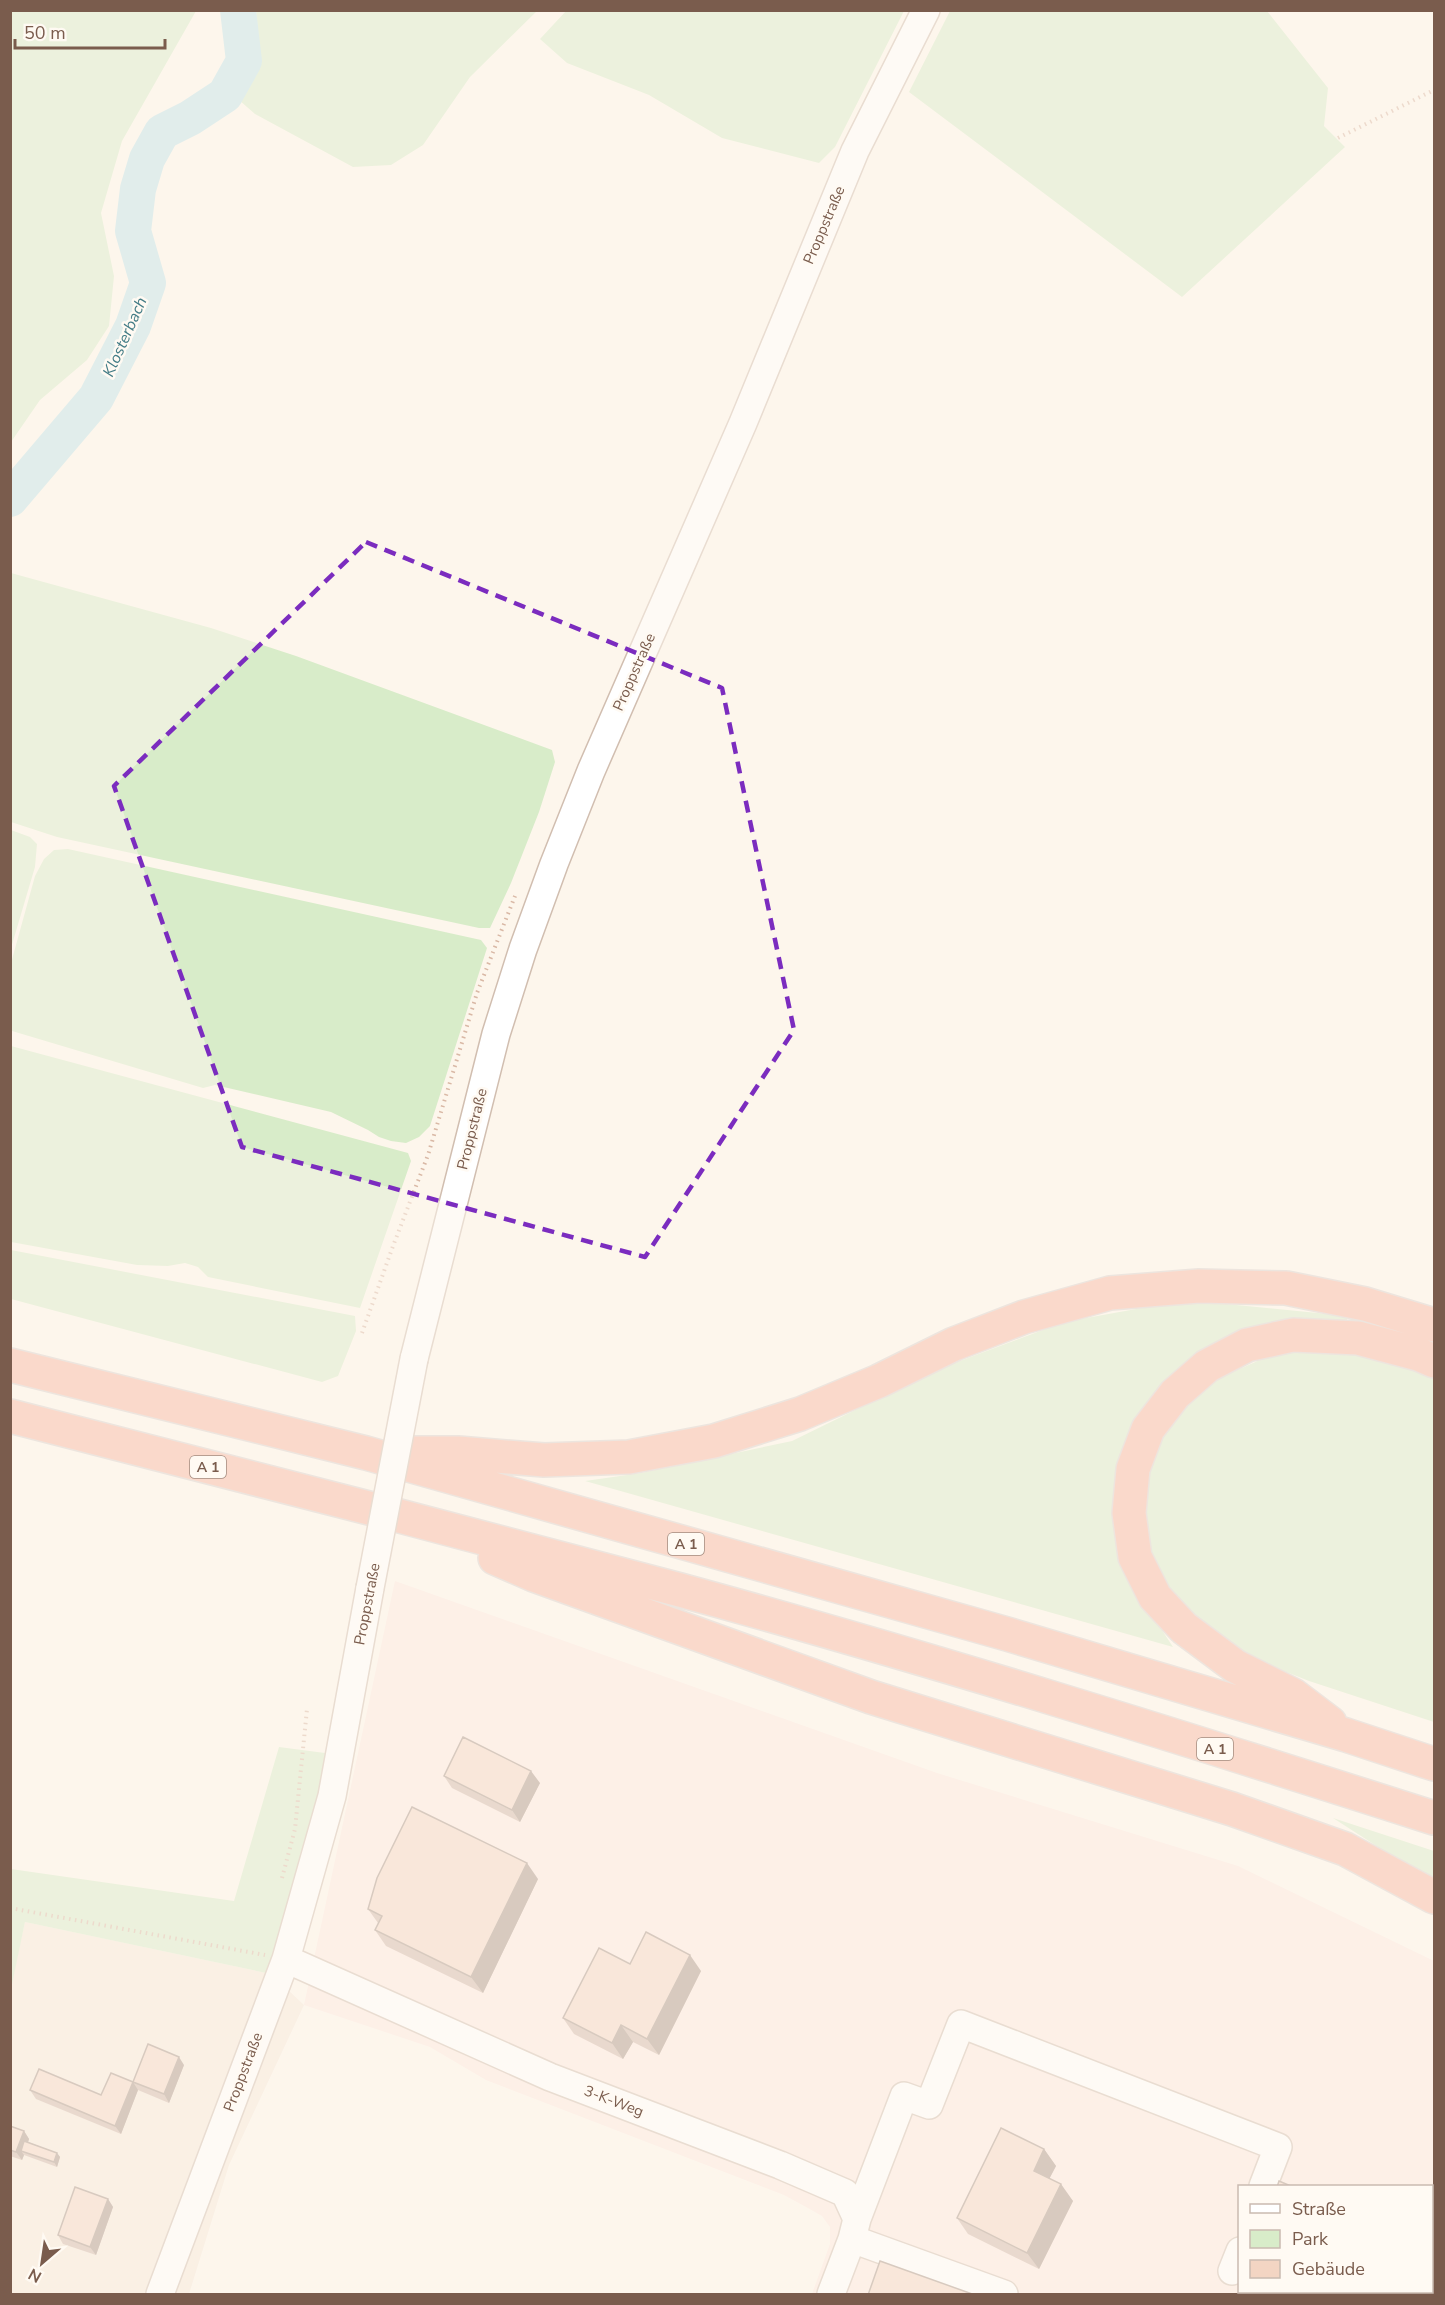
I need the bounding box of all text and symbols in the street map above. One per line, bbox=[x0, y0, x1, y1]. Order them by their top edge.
scale bar bbox=[15, 12, 165, 50]
text: 50 m bbox=[24, 21, 66, 45]
street label: Proppstraße bbox=[799, 183, 849, 267]
water label: Klosterbach bbox=[98, 294, 152, 380]
street label: Proppstraße bbox=[608, 630, 660, 714]
street label: Proppstraße bbox=[452, 1086, 492, 1172]
road number: A 1 bbox=[190, 1456, 226, 1478]
road number: A 1 bbox=[668, 1533, 704, 1555]
street label: Proppstraße bbox=[349, 1561, 385, 1647]
road number: A 1 bbox=[1197, 1738, 1233, 1760]
street label: Proppstraße bbox=[219, 2030, 267, 2114]
street label: 3-K-Weg bbox=[581, 2080, 647, 2122]
legend bbox=[1238, 2185, 1433, 2293]
text: Straße bbox=[1292, 2197, 1346, 2221]
text: Park bbox=[1292, 2227, 1329, 2251]
north arrow bbox=[12, 2233, 72, 2293]
text: Gebäude bbox=[1292, 2257, 1365, 2281]
text: N bbox=[25, 2263, 46, 2288]

